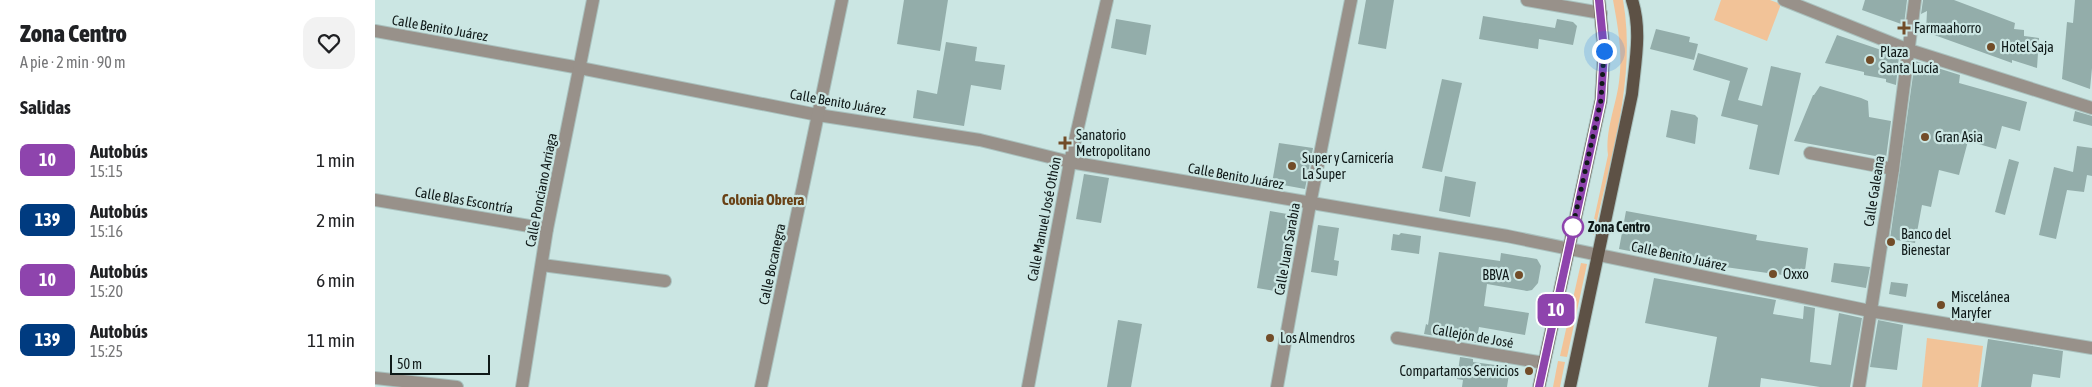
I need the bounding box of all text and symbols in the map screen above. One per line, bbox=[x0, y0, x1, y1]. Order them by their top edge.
street label: Calle Benito Juárez bbox=[391, 12, 489, 44]
button: heart bbox=[303, 17, 355, 69]
text: Zona Centro bbox=[20, 20, 127, 47]
place label: Farmaahorro bbox=[1914, 20, 1981, 36]
marker: Farmaahorro bbox=[1898, 22, 1910, 34]
your location bbox=[1592, 39, 1617, 64]
place label: Hotel Saja bbox=[2001, 39, 2054, 55]
marker: Hotel Saja bbox=[1985, 41, 1997, 53]
place label: Plaza Santa Lucía bbox=[1880, 44, 1939, 76]
text: A pie · 2 min · 90 m bbox=[20, 53, 126, 71]
marker: Plaza Santa Lucía bbox=[1864, 54, 1876, 66]
street label: Calle Benito Juárez bbox=[789, 86, 887, 118]
text: Salidas bbox=[20, 96, 71, 118]
place label: Sanatorio Metropolitano bbox=[1076, 127, 1151, 159]
place label: Gran Asia bbox=[1935, 129, 1983, 145]
marker: Gran Asia bbox=[1919, 131, 1931, 143]
street label: Calle Ponciano Arriaga bbox=[522, 132, 560, 248]
marker: Sanatorio Metropolitano bbox=[1058, 136, 1072, 150]
text: Autobús bbox=[90, 140, 148, 162]
text: 10 bbox=[39, 149, 56, 170]
text: 1 min bbox=[316, 149, 355, 171]
place label: Super y Carnicería La Super bbox=[1302, 150, 1394, 182]
street label: Calle Galeana bbox=[1860, 154, 1888, 228]
street label: Calle Manuel José Othón bbox=[1024, 155, 1064, 283]
street label: Calle Benito Juárez bbox=[1187, 160, 1285, 192]
marker: Super y Carnicería La Super bbox=[1286, 160, 1298, 172]
text: 15:15 bbox=[90, 162, 123, 180]
street label: Calle Blas Escontría bbox=[414, 183, 514, 217]
district label: Colonia Obrera bbox=[722, 191, 804, 208]
text: Autobús bbox=[90, 200, 148, 222]
street label: Calle Juan Sarabia bbox=[1271, 201, 1303, 297]
text: 139 bbox=[35, 209, 60, 230]
text: 2 min bbox=[316, 209, 355, 231]
marker: Zona Centro bbox=[1562, 216, 1584, 238]
place label: Zona Centro bbox=[1588, 219, 1651, 235]
text: 15:16 bbox=[90, 222, 123, 240]
street label: Calle Bocanegra bbox=[756, 222, 788, 306]
place label: Banco del Bienestar bbox=[1901, 226, 1952, 258]
marker: Banco del Bienestar bbox=[1885, 236, 1897, 248]
street label: Calle Benito Juárez bbox=[1630, 238, 1728, 274]
text: Autobús bbox=[90, 260, 148, 282]
place label: Oxxo bbox=[1783, 266, 1809, 282]
place label: BBVA bbox=[1482, 267, 1509, 283]
marker: Oxxo bbox=[1767, 268, 1779, 280]
text: 10 bbox=[39, 269, 56, 290]
text: 6 min bbox=[316, 269, 355, 291]
marker: BBVA bbox=[1513, 269, 1525, 281]
text: 15:20 bbox=[90, 282, 123, 300]
place label: Miscelánea Maryfer bbox=[1951, 289, 2010, 321]
line badge: 10 bbox=[1533, 294, 1579, 326]
text: 10 bbox=[1548, 299, 1564, 320]
marker: Miscelánea Maryfer bbox=[1935, 299, 1947, 311]
text: Autobús bbox=[90, 320, 148, 342]
street label: Callejón de José bbox=[1431, 321, 1515, 351]
text: 139 bbox=[35, 329, 60, 350]
text: 11 min bbox=[307, 329, 355, 351]
place label: Los Almendros bbox=[1280, 330, 1355, 346]
marker: Los Almendros bbox=[1264, 332, 1276, 344]
text: 15:25 bbox=[90, 342, 123, 360]
scale bar bbox=[390, 352, 490, 375]
text: 50 m bbox=[397, 356, 422, 372]
place label: Compartamos Servicios bbox=[1400, 363, 1519, 379]
marker: Compartamos Servicios bbox=[1523, 365, 1535, 377]

